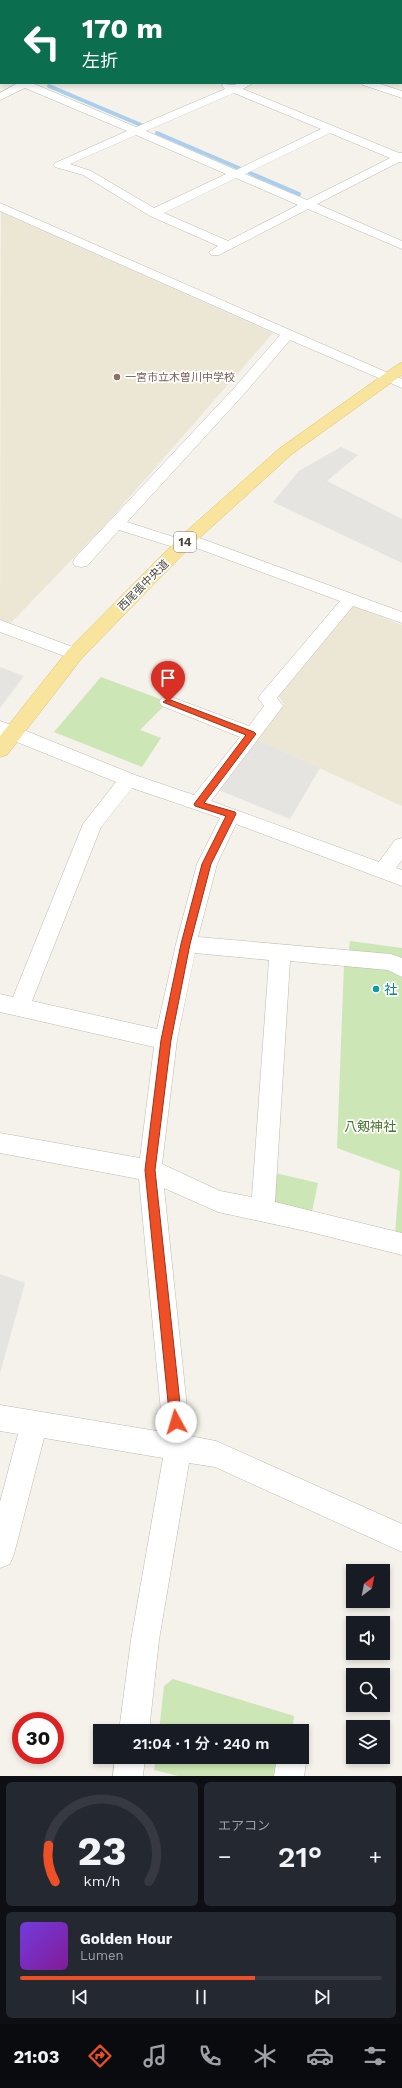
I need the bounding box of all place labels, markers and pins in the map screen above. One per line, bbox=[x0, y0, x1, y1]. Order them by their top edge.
place label: 一宮市立木曽川中学校 bbox=[125, 371, 235, 384]
marker: 一宮市立木曽川中学校 bbox=[112, 372, 122, 382]
pin bbox=[151, 661, 185, 702]
place label: 社 bbox=[384, 982, 397, 997]
marker: 社 bbox=[371, 984, 381, 994]

